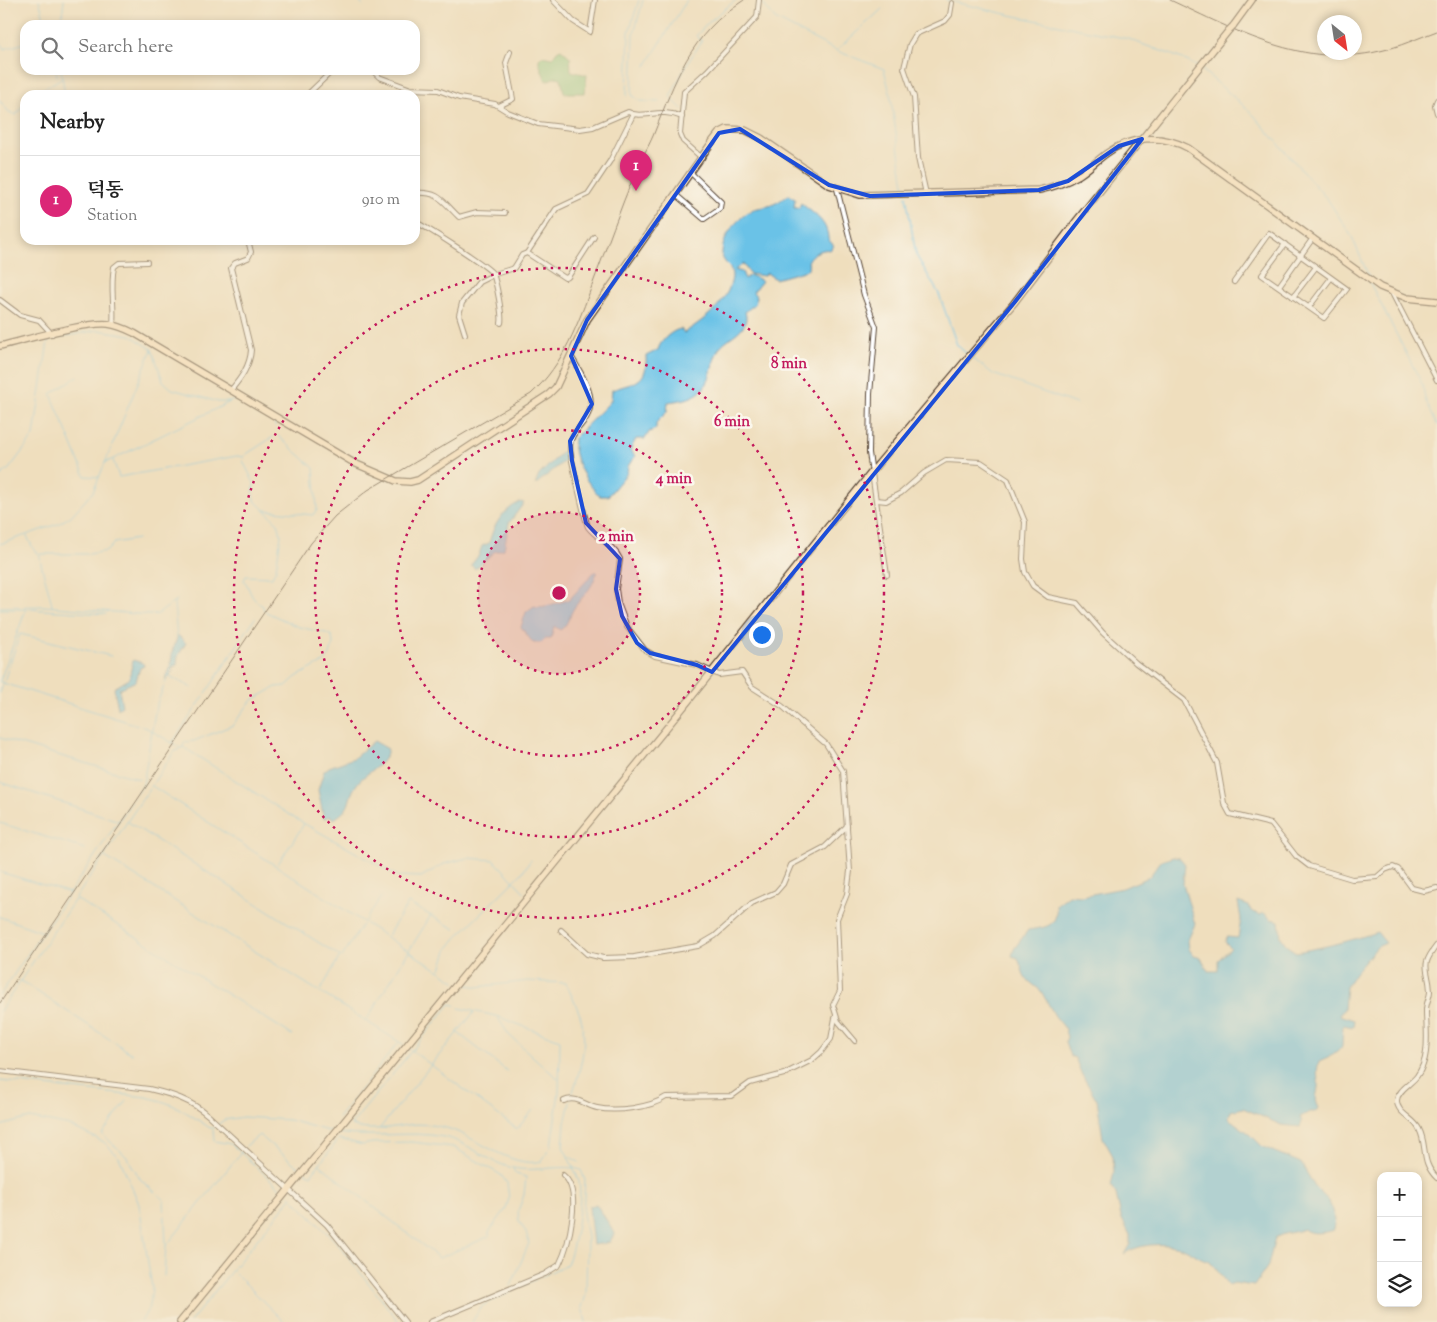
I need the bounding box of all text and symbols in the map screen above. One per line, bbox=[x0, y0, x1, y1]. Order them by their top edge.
north arrow bbox=[1317, 15, 1362, 60]
search box bbox=[20, 20, 420, 75]
icon: search bbox=[38, 34, 66, 62]
text: Search here bbox=[78, 34, 173, 61]
text: Nearby bbox=[40, 108, 105, 138]
pin: 1 bbox=[620, 150, 652, 191]
text: 덕동 bbox=[87, 178, 124, 205]
text: 1 bbox=[53, 189, 59, 212]
text: 910 m bbox=[362, 189, 400, 212]
text: Station bbox=[87, 205, 137, 228]
text: 8 min bbox=[771, 354, 807, 375]
text: 6 min bbox=[714, 412, 750, 433]
text: 4 min bbox=[655, 469, 692, 490]
text: 2 min bbox=[598, 527, 634, 548]
centre of rings bbox=[550, 584, 568, 602]
your location bbox=[749, 622, 775, 648]
map controls bbox=[1377, 1172, 1422, 1307]
button: + bbox=[1377, 1172, 1422, 1217]
button: − bbox=[1377, 1217, 1422, 1262]
button: layers bbox=[1377, 1262, 1422, 1307]

